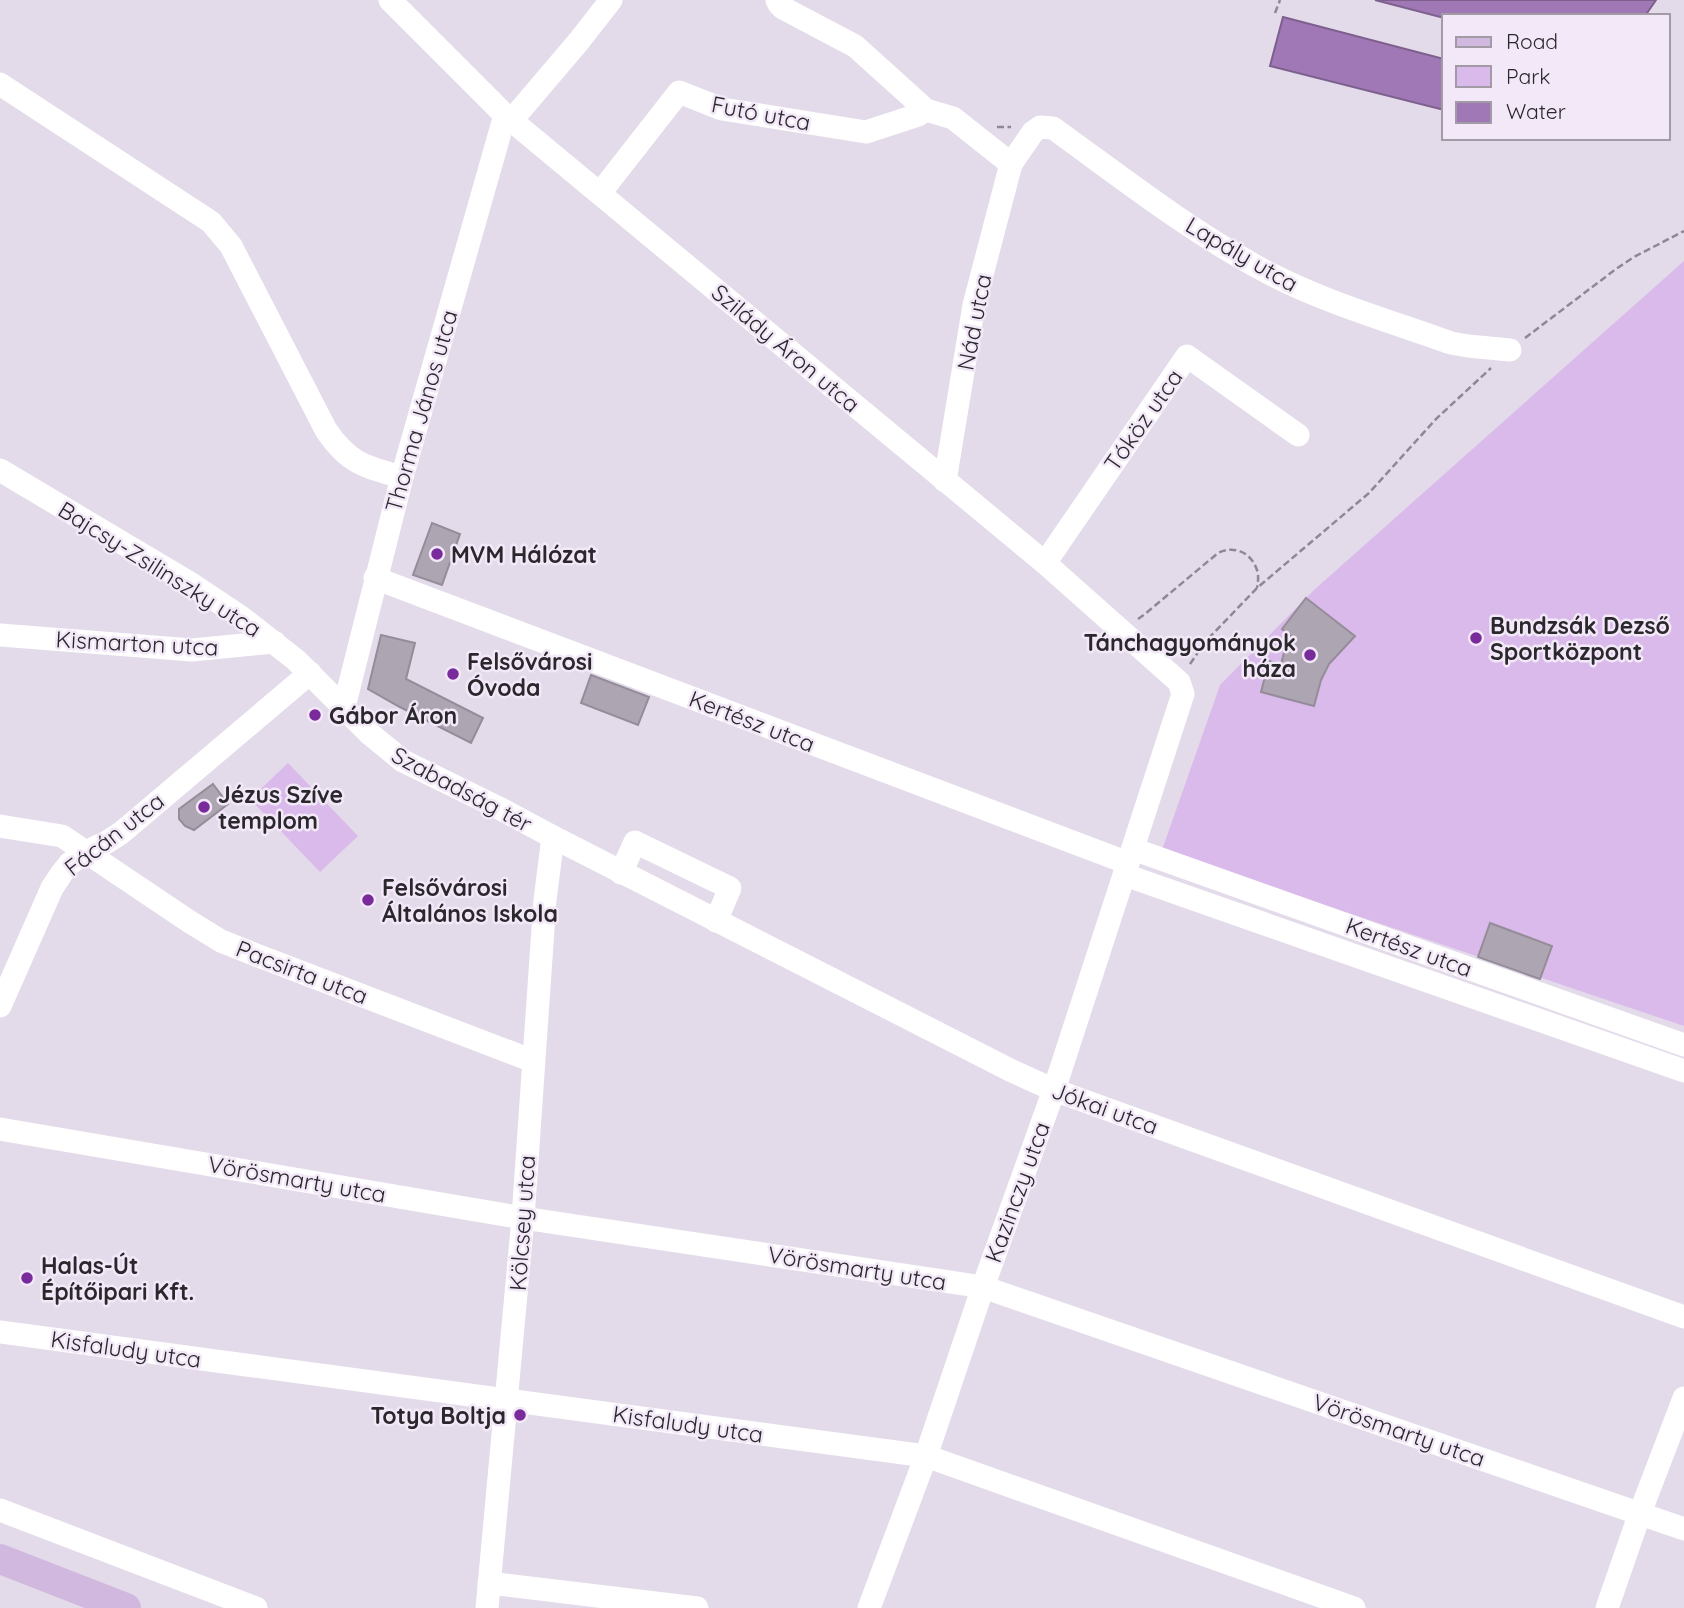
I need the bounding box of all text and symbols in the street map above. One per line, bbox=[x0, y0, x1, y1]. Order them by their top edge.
legend bbox=[1442, 14, 1670, 140]
text: Road bbox=[1506, 28, 1558, 54]
text: Park bbox=[1506, 63, 1550, 89]
street label: Futó utca bbox=[709, 89, 813, 137]
text: Water bbox=[1506, 98, 1566, 124]
street label: Lapály utca bbox=[1181, 210, 1303, 298]
street label: Nád utca bbox=[950, 271, 998, 373]
street label: Szilády Áron utca bbox=[706, 278, 866, 418]
street label: Thorma János utca bbox=[378, 307, 464, 515]
street label: Tóköz utca bbox=[1097, 363, 1189, 477]
street label: Bajcsy-Zsilinszky utca bbox=[53, 495, 267, 643]
place label: MVM Hálózat bbox=[451, 540, 597, 569]
marker: MVM Hálózat bbox=[429, 546, 445, 562]
place label: Bundzsák Dezső Sportközpont bbox=[1490, 611, 1670, 666]
street label: Kismarton utca bbox=[55, 624, 219, 662]
place label: Tánchagyományok háza bbox=[1083, 628, 1296, 683]
marker: Bundzsák Dezső Sportközpont bbox=[1468, 630, 1484, 646]
place label: Felsővárosi Óvoda bbox=[467, 647, 592, 702]
marker: Tánchagyományok háza bbox=[1302, 647, 1318, 663]
marker: Felsővárosi Óvoda bbox=[445, 666, 461, 682]
street label: Kertész utca bbox=[685, 684, 819, 758]
place label: Gábor Áron bbox=[329, 701, 457, 730]
marker: Gábor Áron bbox=[307, 707, 323, 723]
street label: Szabadság tér bbox=[387, 740, 537, 838]
place label: Jézus Szíve templom bbox=[218, 780, 343, 835]
street label: Fácán utca bbox=[58, 786, 170, 882]
marker: Jézus Szíve templom bbox=[196, 799, 212, 815]
place label: Felsővárosi Általános Iskola bbox=[382, 873, 558, 928]
marker: Felsővárosi Általános Iskola bbox=[360, 892, 376, 908]
street label: Kertész utca bbox=[1342, 911, 1476, 983]
street label: Pacsirta utca bbox=[232, 934, 372, 1010]
street label: Jókai utca bbox=[1048, 1075, 1162, 1141]
street label: Kazinczy utca bbox=[978, 1118, 1056, 1266]
street label: Vörösmarty utca bbox=[206, 1149, 388, 1209]
street label: Kölcsey utca bbox=[503, 1154, 541, 1292]
street label: Vörösmarty utca bbox=[766, 1240, 948, 1296]
place label: Halas-Út Építőipari Kft. bbox=[41, 1251, 194, 1306]
marker: Halas-Út Építőipari Kft. bbox=[19, 1270, 35, 1286]
street label: Kisfaludy utca bbox=[49, 1324, 203, 1374]
street label: Vörösmarty utca bbox=[1309, 1387, 1489, 1473]
street label: Kisfaludy utca bbox=[611, 1399, 765, 1449]
place label: Totya Boltja bbox=[371, 1401, 506, 1430]
marker: Totya Boltja bbox=[512, 1407, 528, 1423]

